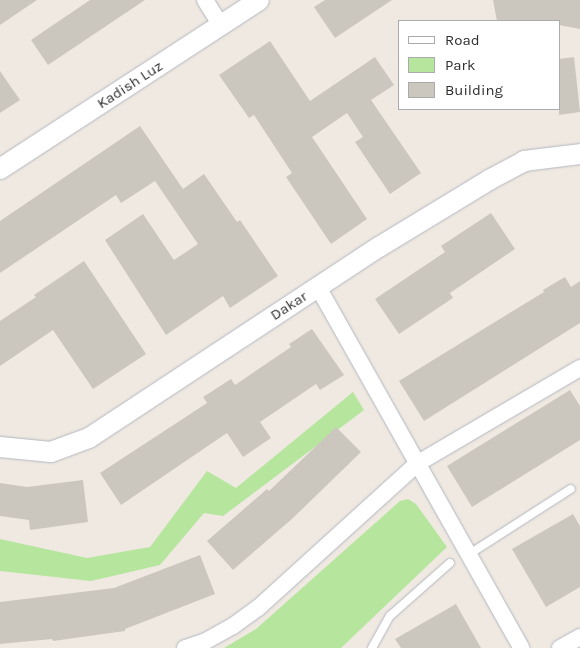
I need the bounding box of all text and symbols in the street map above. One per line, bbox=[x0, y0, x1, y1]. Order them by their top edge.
legend bbox=[398, 20, 560, 110]
text: Road bbox=[445, 31, 480, 49]
text: Park bbox=[445, 56, 475, 74]
street label: Kadish Luz bbox=[94, 57, 166, 113]
text: Building bbox=[445, 81, 503, 99]
street label: Dakar bbox=[267, 287, 311, 325]

